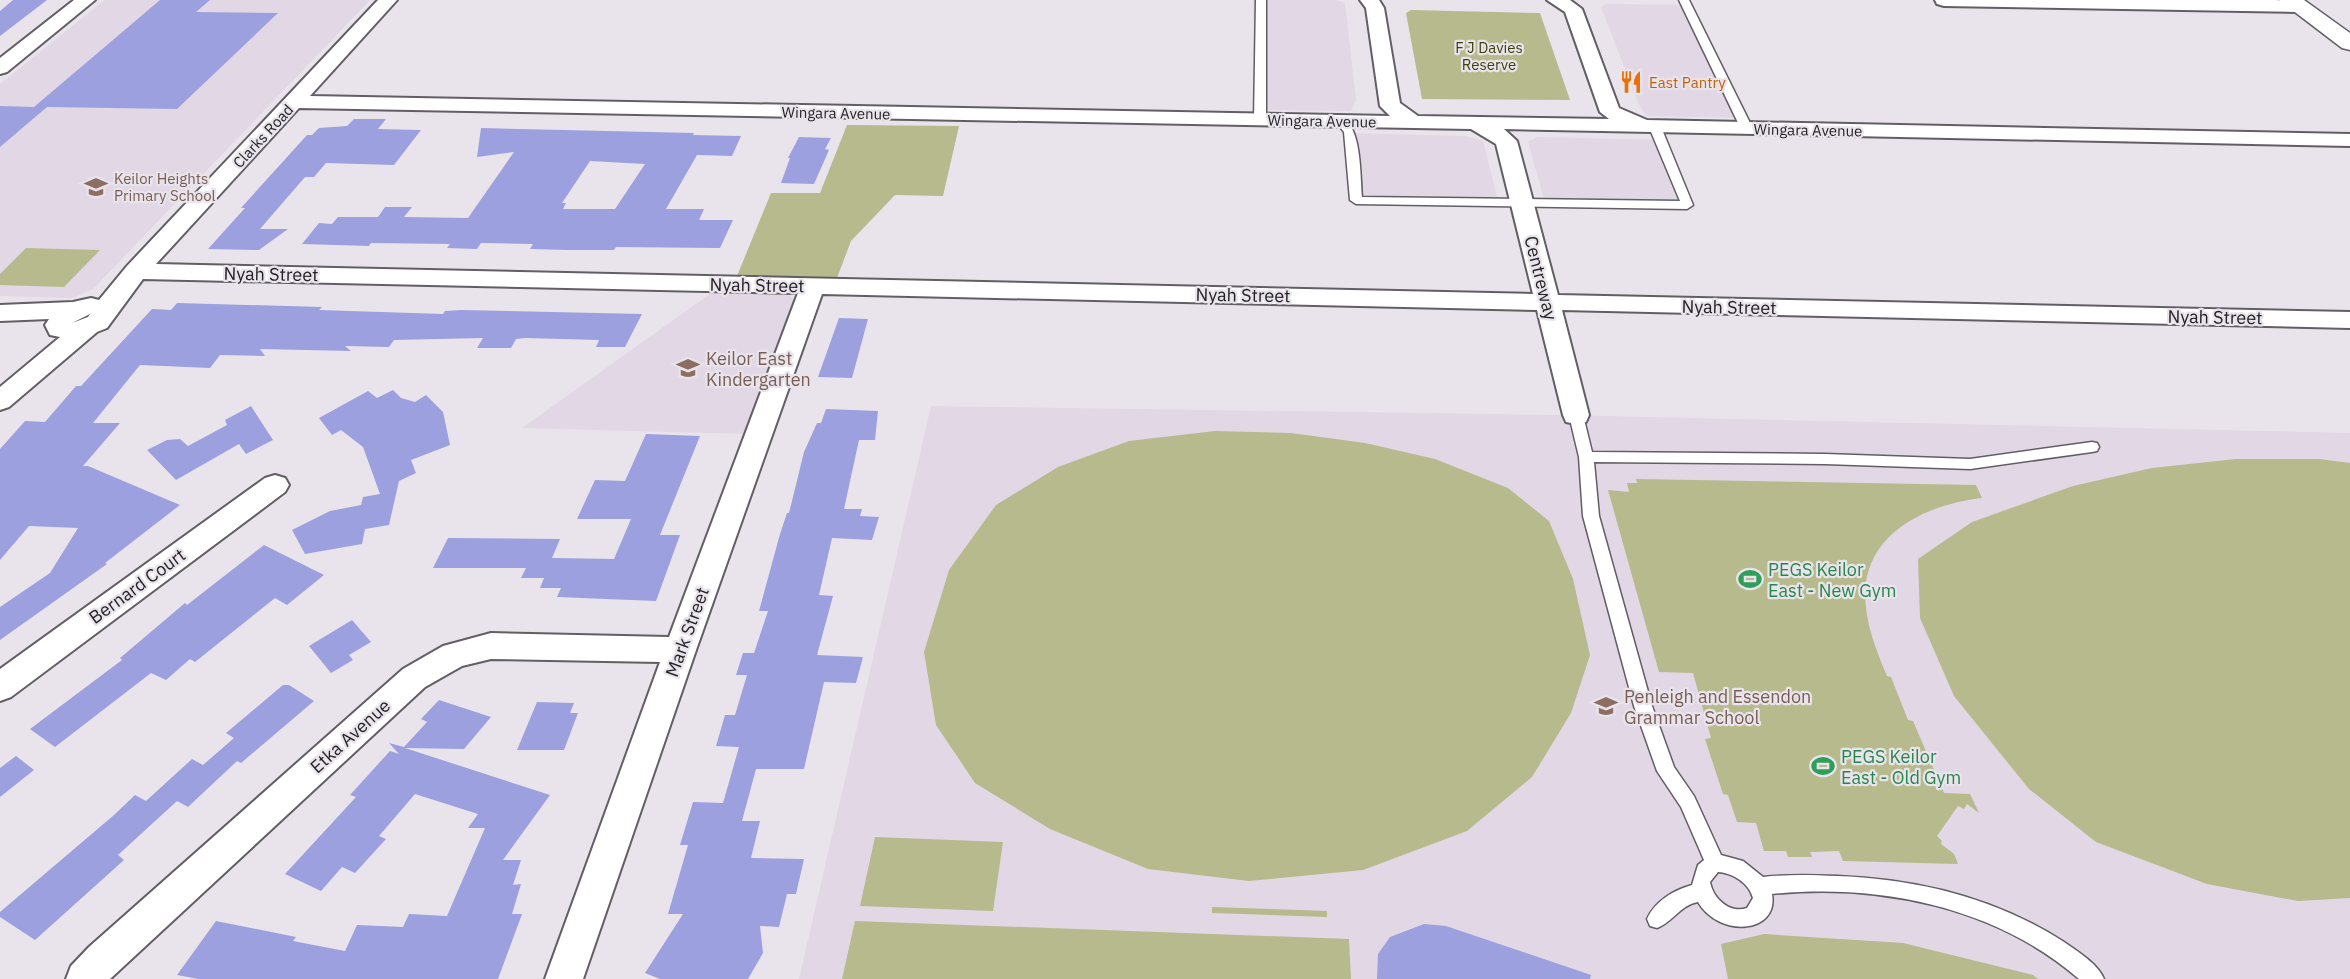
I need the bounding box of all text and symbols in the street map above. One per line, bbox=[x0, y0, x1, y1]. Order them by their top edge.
park label: F J Davies Reserve bbox=[1455, 38, 1523, 74]
restaurant icon: East Pantry bbox=[1618, 69, 1644, 95]
place label: East Pantry bbox=[1649, 73, 1726, 92]
street label: Clarks Road bbox=[229, 100, 297, 172]
street label: Wingara Avenue bbox=[782, 103, 890, 123]
street label: Wingara Avenue bbox=[1268, 111, 1376, 131]
street label: Wingara Avenue bbox=[1754, 120, 1862, 140]
place label: Keilor Heights Primary School bbox=[114, 169, 216, 205]
school or university icon: Keilor Heights Primary School bbox=[83, 174, 109, 200]
street label: Centreway bbox=[1519, 233, 1563, 323]
street label: Nyah Street bbox=[223, 262, 319, 286]
street label: Nyah Street bbox=[709, 273, 805, 297]
street label: Nyah Street bbox=[1195, 283, 1291, 307]
street label: Nyah Street bbox=[1681, 295, 1777, 319]
street label: Nyah Street bbox=[2167, 305, 2263, 329]
place label: Keilor East Kindergarten bbox=[706, 347, 811, 391]
school or university icon: Keilor East Kindergarten bbox=[675, 355, 701, 381]
street label: Bernard Court bbox=[84, 543, 190, 629]
place label: PEGS Keilor East - New Gym bbox=[1768, 558, 1897, 602]
sports icon: PEGS Keilor East - New Gym bbox=[1737, 566, 1763, 592]
street label: Mark Street bbox=[660, 584, 714, 680]
place label: Penleigh and Essendon Grammar School bbox=[1624, 685, 1811, 729]
school or university icon: Penleigh and Essendon Grammar School bbox=[1593, 693, 1619, 719]
street label: Etka Avenue bbox=[305, 694, 395, 778]
place label: PEGS Keilor East - Old Gym bbox=[1841, 745, 1961, 789]
sports icon: PEGS Keilor East - Old Gym bbox=[1810, 753, 1836, 779]

